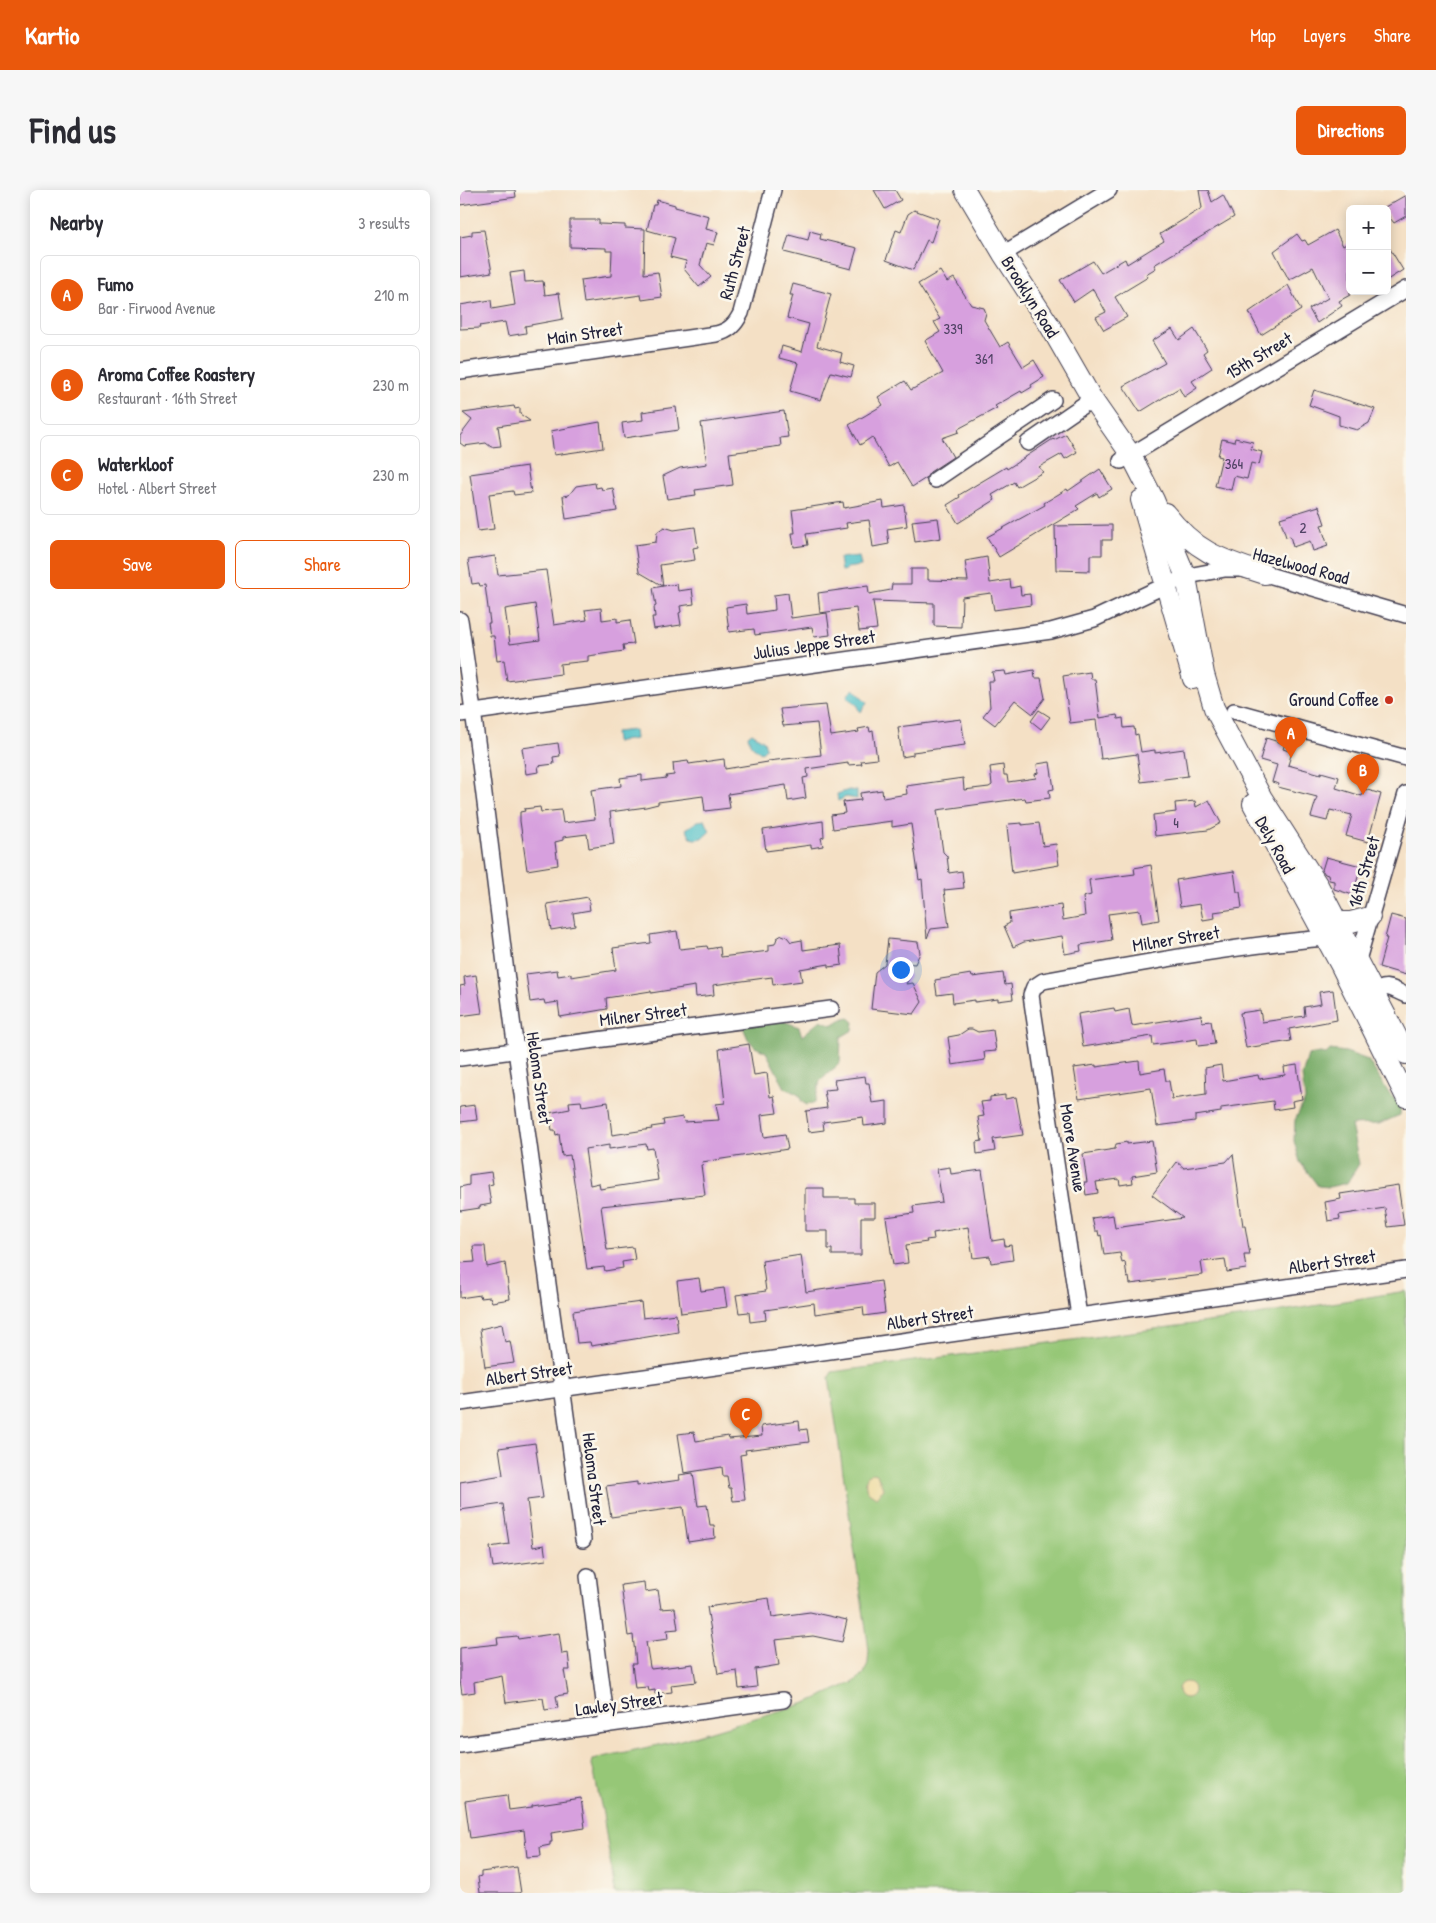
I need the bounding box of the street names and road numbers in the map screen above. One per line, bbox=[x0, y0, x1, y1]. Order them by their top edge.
street label: Ruth Street bbox=[713, 223, 757, 302]
street label: Brooklyn Road bbox=[995, 251, 1065, 342]
street label: Main Street bbox=[546, 316, 625, 351]
street label: 15th Street bbox=[1221, 325, 1298, 385]
street label: Hazelwood Road bbox=[1250, 541, 1352, 590]
street label: Julius Jeppe Street bbox=[751, 623, 878, 665]
street label: Dely Road bbox=[1250, 812, 1301, 878]
street label: 16th Street bbox=[1341, 832, 1386, 911]
street label: Milner Street bbox=[1131, 919, 1222, 958]
street label: Milner Street bbox=[598, 997, 689, 1032]
street label: Heloma Street bbox=[521, 1030, 558, 1126]
street label: Moore Avenue bbox=[1054, 1102, 1093, 1194]
street label: Albert Street bbox=[1287, 1243, 1378, 1280]
street label: Albert Street bbox=[885, 1299, 976, 1336]
street label: Albert Street bbox=[484, 1355, 575, 1392]
street label: Heloma Street bbox=[576, 1431, 613, 1527]
street label: Lawley Street bbox=[574, 1685, 665, 1722]

